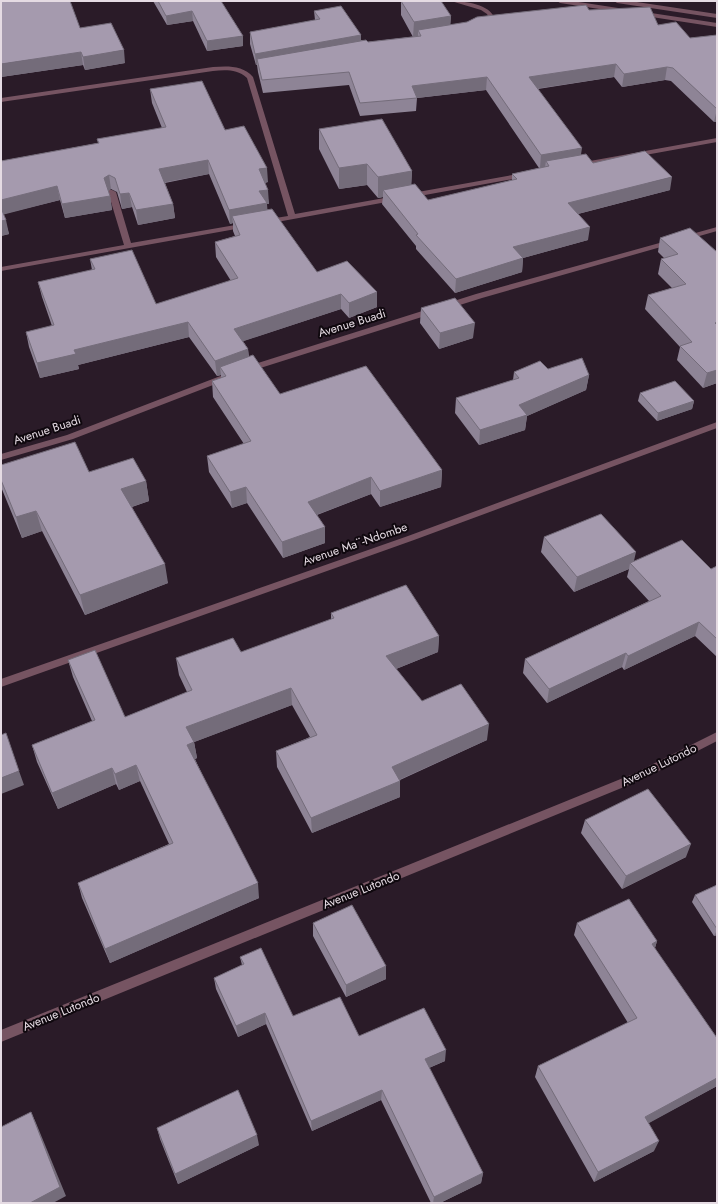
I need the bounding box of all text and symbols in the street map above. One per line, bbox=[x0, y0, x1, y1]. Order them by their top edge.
street label: Avenue Buadi bbox=[316, 304, 388, 342]
street label: Avenue Buadi bbox=[11, 411, 83, 449]
street label: Avenue Ma¨-Ndombe bbox=[300, 518, 410, 570]
street label: Avenue Lutondo bbox=[618, 739, 700, 791]
street label: Avenue Lutondo bbox=[320, 866, 403, 914]
street label: Avenue Lutondo bbox=[20, 988, 103, 1036]

